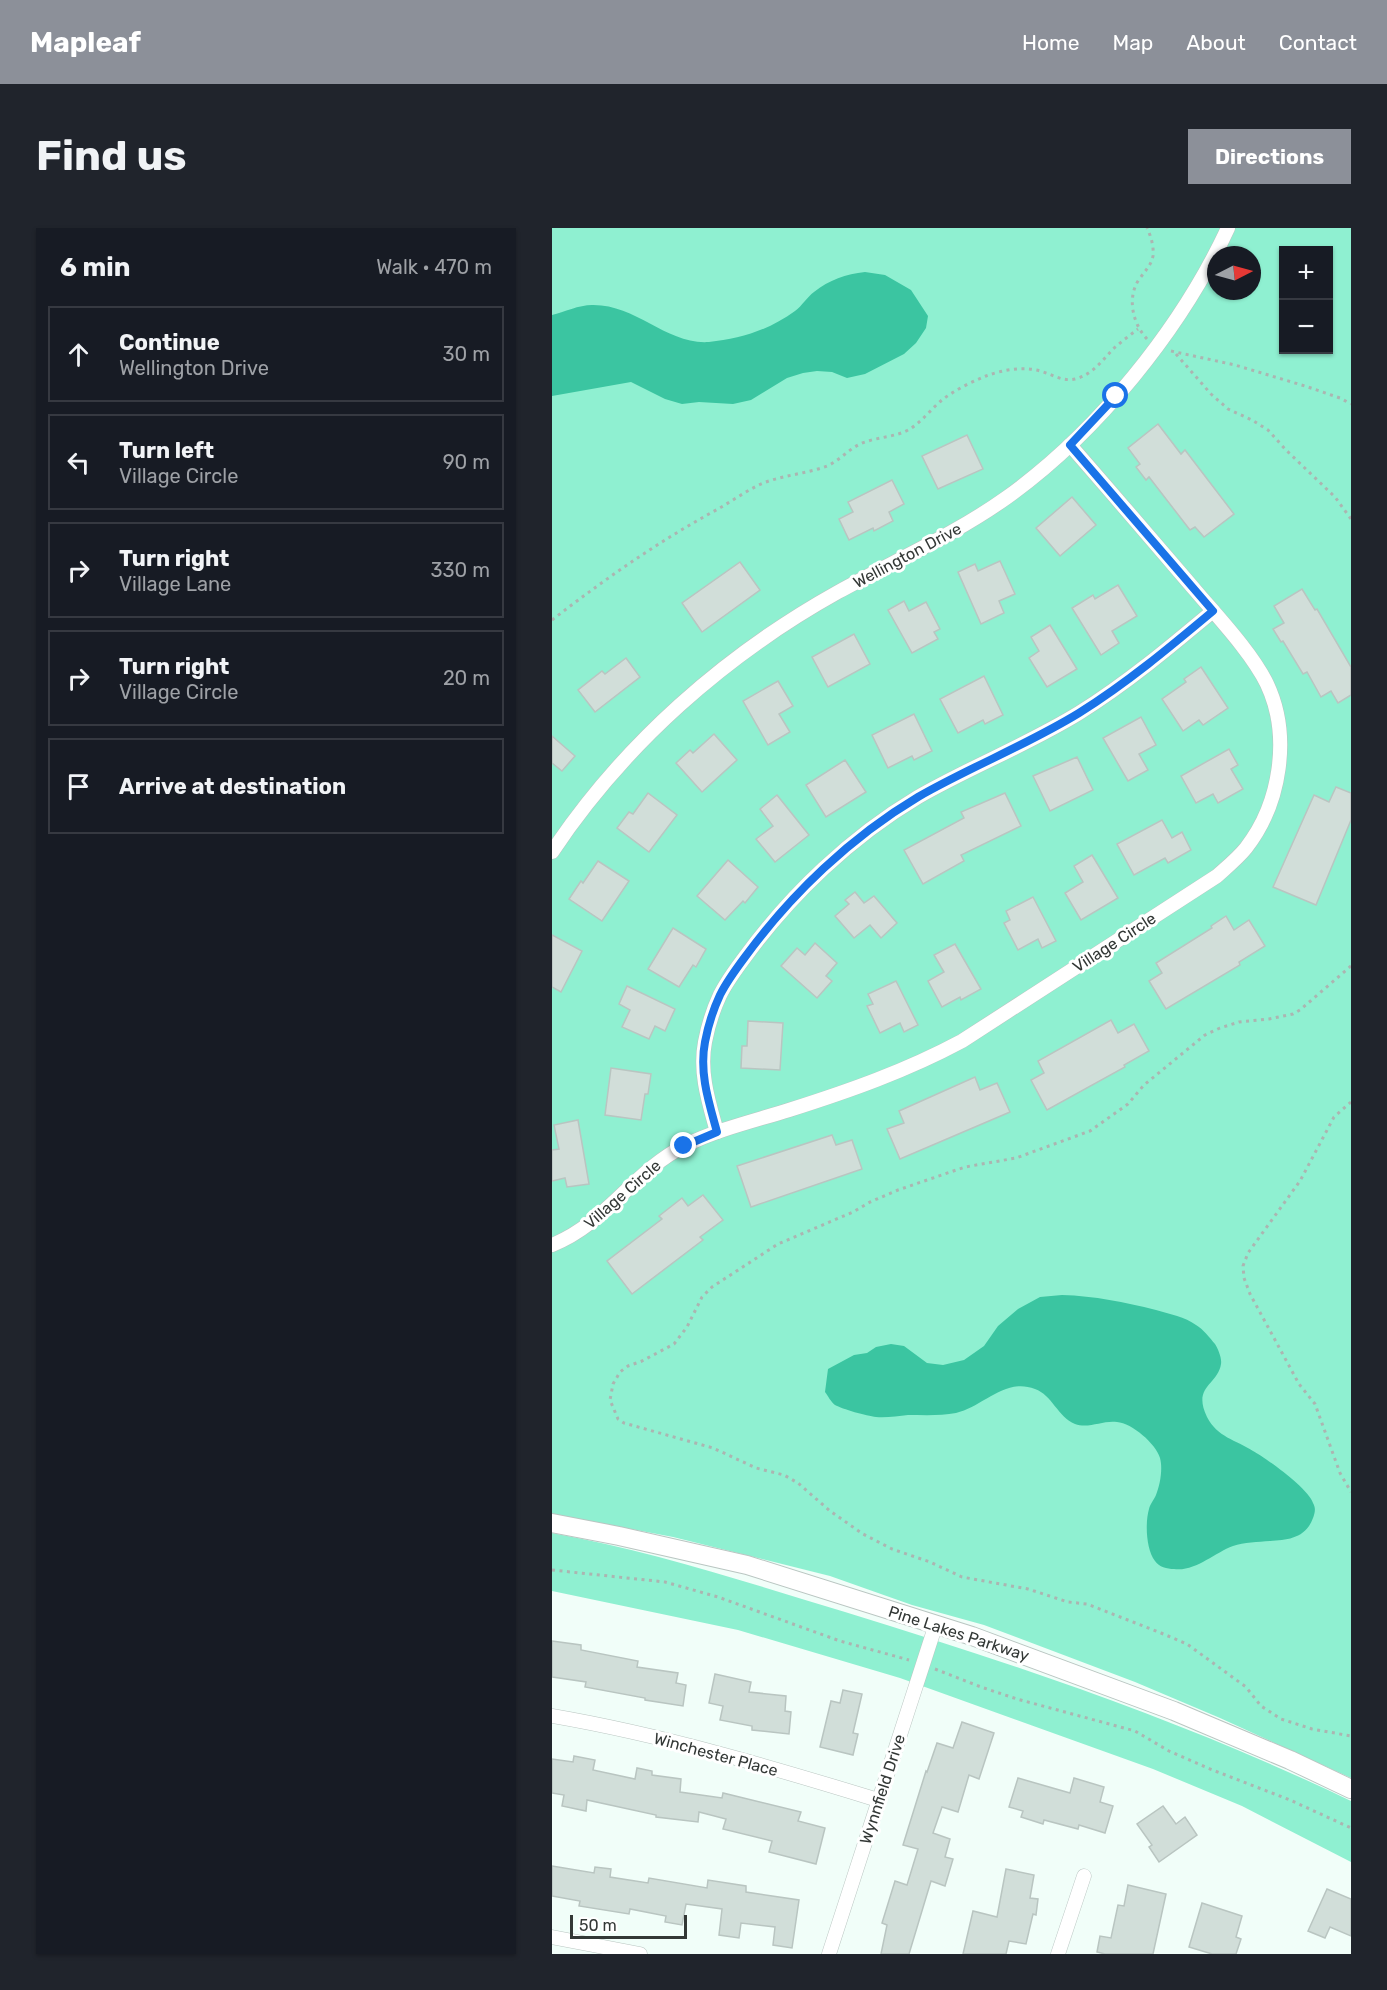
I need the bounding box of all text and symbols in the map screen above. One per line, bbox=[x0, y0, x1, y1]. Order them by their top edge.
text: Mapleaf bbox=[30, 26, 141, 59]
text: Home bbox=[1022, 30, 1079, 55]
text: Map bbox=[1112, 30, 1153, 55]
text: About bbox=[1186, 30, 1246, 55]
text: Contact bbox=[1279, 30, 1357, 55]
button: Directions bbox=[1188, 129, 1351, 184]
text: Find us bbox=[36, 131, 187, 181]
north arrow bbox=[1207, 246, 1261, 300]
map controls bbox=[1279, 246, 1333, 354]
button: + bbox=[1279, 246, 1333, 300]
text: 6 min bbox=[60, 252, 130, 283]
text: Walk · 470 m bbox=[376, 255, 492, 279]
button: − bbox=[1279, 300, 1333, 354]
text: Continue bbox=[119, 329, 220, 356]
icon: ahead bbox=[62, 338, 95, 371]
text: 30 m bbox=[443, 342, 490, 366]
text: Wellington Drive bbox=[119, 356, 269, 380]
route start bbox=[1102, 382, 1128, 408]
text: Turn left bbox=[119, 437, 214, 464]
icon: left bbox=[62, 446, 95, 479]
text: 90 m bbox=[443, 450, 490, 474]
text: Village Circle bbox=[119, 464, 238, 488]
street label: Wellington Drive bbox=[850, 519, 965, 592]
text: Turn right bbox=[119, 545, 229, 572]
icon: right bbox=[62, 554, 95, 587]
text: 330 m bbox=[431, 558, 490, 582]
text: Village Lane bbox=[119, 572, 231, 596]
text: Turn right bbox=[119, 653, 229, 680]
icon: right bbox=[62, 662, 95, 695]
text: 20 m bbox=[443, 666, 490, 690]
text: Village Circle bbox=[119, 680, 238, 704]
icon: arrive bbox=[62, 770, 95, 803]
text: Arrive at destination bbox=[119, 773, 346, 800]
street label: Village Circle bbox=[1069, 908, 1160, 976]
route end bbox=[670, 1132, 696, 1158]
street label: Village Circle bbox=[580, 1156, 665, 1233]
street label: Pine Lakes Parkway bbox=[886, 1602, 1032, 1665]
street label: Winchester Place bbox=[652, 1729, 780, 1780]
street label: Wynnfield Drive bbox=[856, 1732, 909, 1847]
scale bar bbox=[570, 1912, 687, 1940]
text: 50 m bbox=[579, 1916, 617, 1935]

